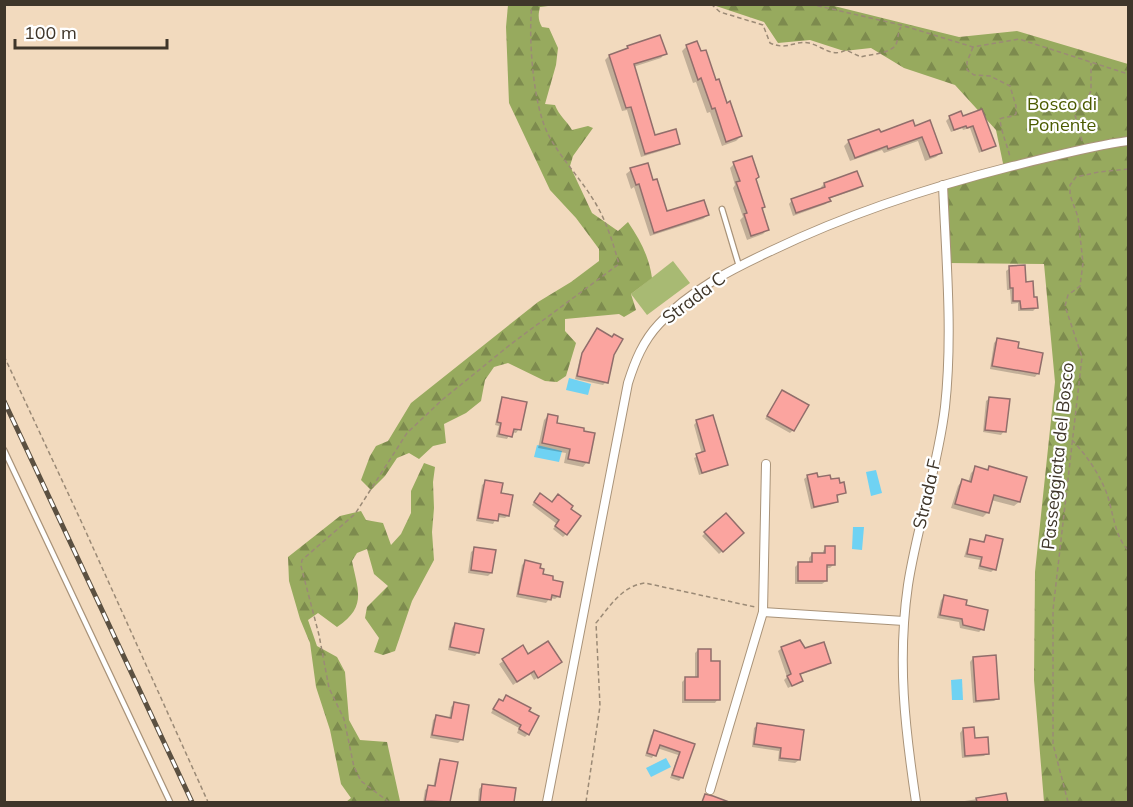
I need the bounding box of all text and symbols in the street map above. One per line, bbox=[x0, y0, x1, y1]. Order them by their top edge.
scale bar bbox=[15, 12, 166, 50]
text: 100 m bbox=[24, 21, 77, 44]
park label: Bosco di Ponente bbox=[1027, 92, 1097, 136]
street label: Strada C bbox=[657, 266, 730, 329]
street label: Passeggiata del Bosco bbox=[1036, 361, 1079, 551]
street label: Strada F bbox=[907, 457, 946, 531]

